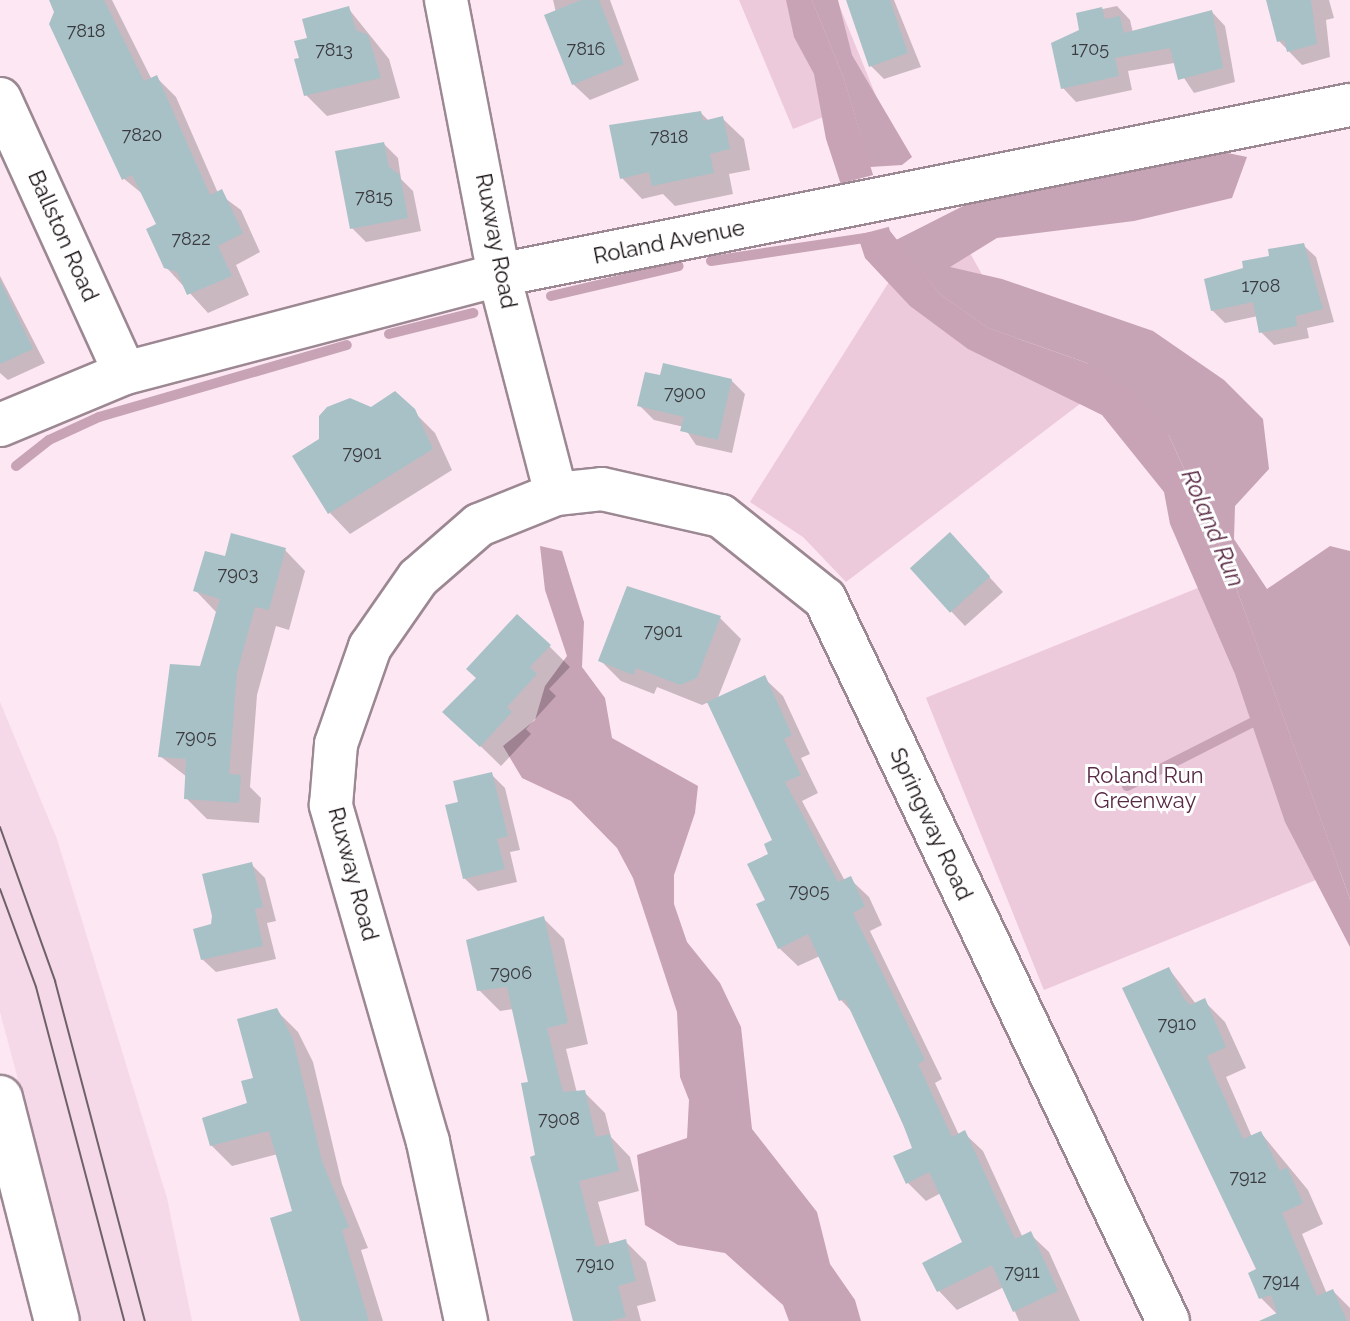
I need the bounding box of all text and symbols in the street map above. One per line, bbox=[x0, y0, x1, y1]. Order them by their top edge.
house number: 7818 bbox=[67, 20, 105, 42]
house number: 7816 bbox=[567, 38, 605, 60]
house number: 1705 bbox=[1071, 38, 1109, 60]
house number: 7813 bbox=[315, 39, 353, 61]
house number: 7820 bbox=[122, 124, 162, 146]
house number: 7818 bbox=[650, 126, 688, 148]
street label: Ballston Road bbox=[22, 166, 104, 306]
street label: Ruxway Road bbox=[470, 171, 522, 311]
house number: 7815 bbox=[355, 186, 393, 208]
street label: Roland Avenue bbox=[591, 214, 747, 270]
house number: 7822 bbox=[171, 228, 211, 250]
house number: 1708 bbox=[1242, 275, 1280, 297]
house number: 7900 bbox=[664, 382, 706, 404]
house number: 7901 bbox=[343, 442, 381, 464]
water label: Roland Run bbox=[1175, 465, 1251, 591]
house number: 7903 bbox=[218, 563, 258, 585]
house number: 7901 bbox=[644, 620, 682, 642]
house number: 7905 bbox=[176, 726, 216, 748]
street label: Springway Road bbox=[884, 743, 978, 905]
park label: Roland Run Greenway bbox=[1086, 762, 1204, 814]
street label: Ruxway Road bbox=[322, 804, 384, 944]
house number: 7905 bbox=[789, 880, 829, 902]
house number: 7906 bbox=[490, 962, 532, 984]
house number: 7910 bbox=[1158, 1013, 1196, 1035]
house number: 7908 bbox=[538, 1108, 580, 1130]
house number: 7912 bbox=[1229, 1166, 1267, 1188]
house number: 7910 bbox=[576, 1253, 614, 1275]
house number: 7911 bbox=[1004, 1261, 1040, 1283]
house number: 7914 bbox=[1262, 1270, 1300, 1292]

